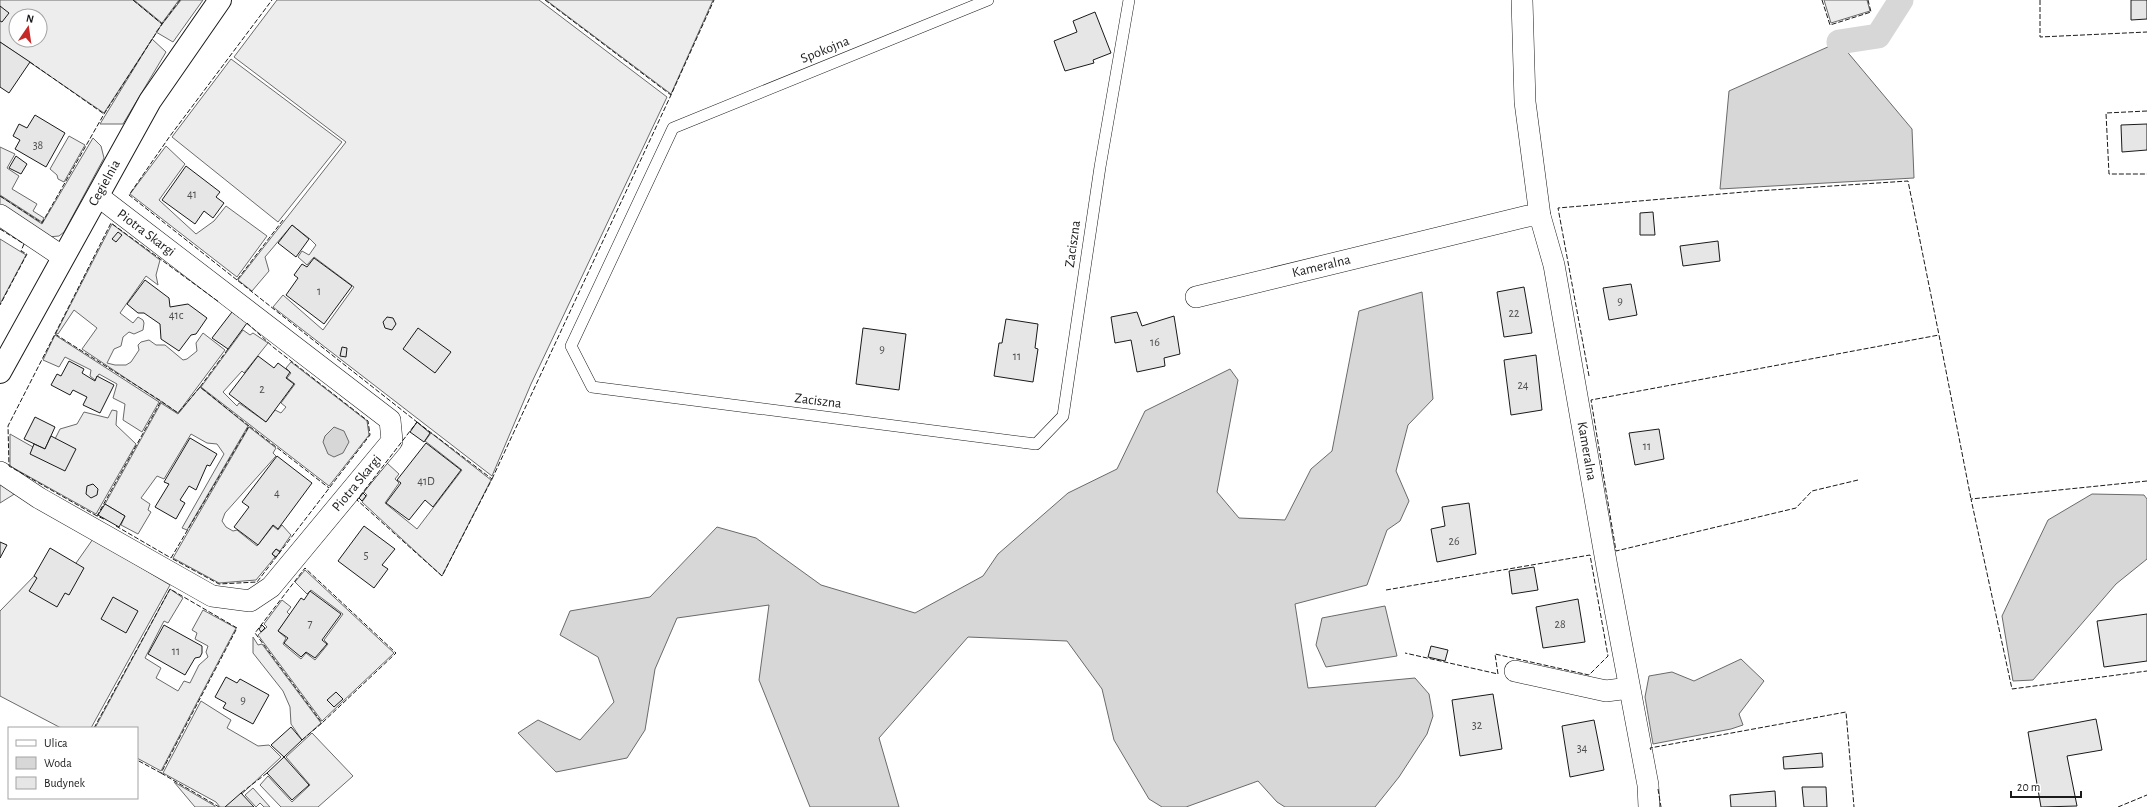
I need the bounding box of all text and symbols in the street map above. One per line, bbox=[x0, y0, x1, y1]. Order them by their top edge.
north arrow bbox=[8, 8, 48, 48]
text: N bbox=[25, 13, 35, 25]
street label: Spokojna bbox=[799, 34, 852, 66]
house number: 38 bbox=[33, 139, 44, 151]
street label: Cegielnia bbox=[86, 157, 123, 209]
house number: 41 bbox=[187, 188, 197, 200]
street label: Piotra Skargi bbox=[114, 207, 178, 259]
street label: Zaciszna bbox=[1063, 219, 1083, 268]
street label: Kameralna bbox=[1291, 252, 1352, 280]
house number: 1 bbox=[317, 285, 321, 297]
house number: 9 bbox=[1617, 295, 1623, 307]
house number: 22 bbox=[1509, 307, 1520, 319]
house number: 41c bbox=[169, 309, 184, 321]
house number: 16 bbox=[1150, 336, 1160, 348]
house number: 9 bbox=[879, 343, 885, 355]
house number: 11 bbox=[1013, 350, 1021, 362]
house number: 24 bbox=[1517, 379, 1529, 391]
house number: 2 bbox=[259, 383, 265, 395]
street label: Zaciszna bbox=[794, 391, 843, 411]
street label: Kameralna bbox=[1575, 421, 1599, 482]
house number: 11 bbox=[1643, 440, 1651, 452]
street label: Piotra Skargi bbox=[330, 452, 384, 514]
house number: 41D bbox=[417, 475, 435, 487]
house number: 4 bbox=[274, 487, 280, 499]
house number: 26 bbox=[1448, 535, 1460, 547]
house number: 5 bbox=[363, 549, 369, 561]
house number: 7 bbox=[307, 617, 313, 629]
house number: 28 bbox=[1554, 618, 1566, 630]
house number: 11 bbox=[172, 645, 180, 657]
house number: 9 bbox=[240, 694, 246, 706]
house number: 32 bbox=[1472, 719, 1483, 731]
legend bbox=[8, 727, 138, 799]
text: Ulica bbox=[44, 737, 68, 749]
house number: 34 bbox=[1577, 742, 1588, 754]
text: Woda bbox=[44, 757, 72, 769]
scale bar bbox=[2011, 773, 2081, 799]
text: Budynek bbox=[44, 777, 86, 790]
text: 20 m bbox=[2017, 781, 2040, 793]

